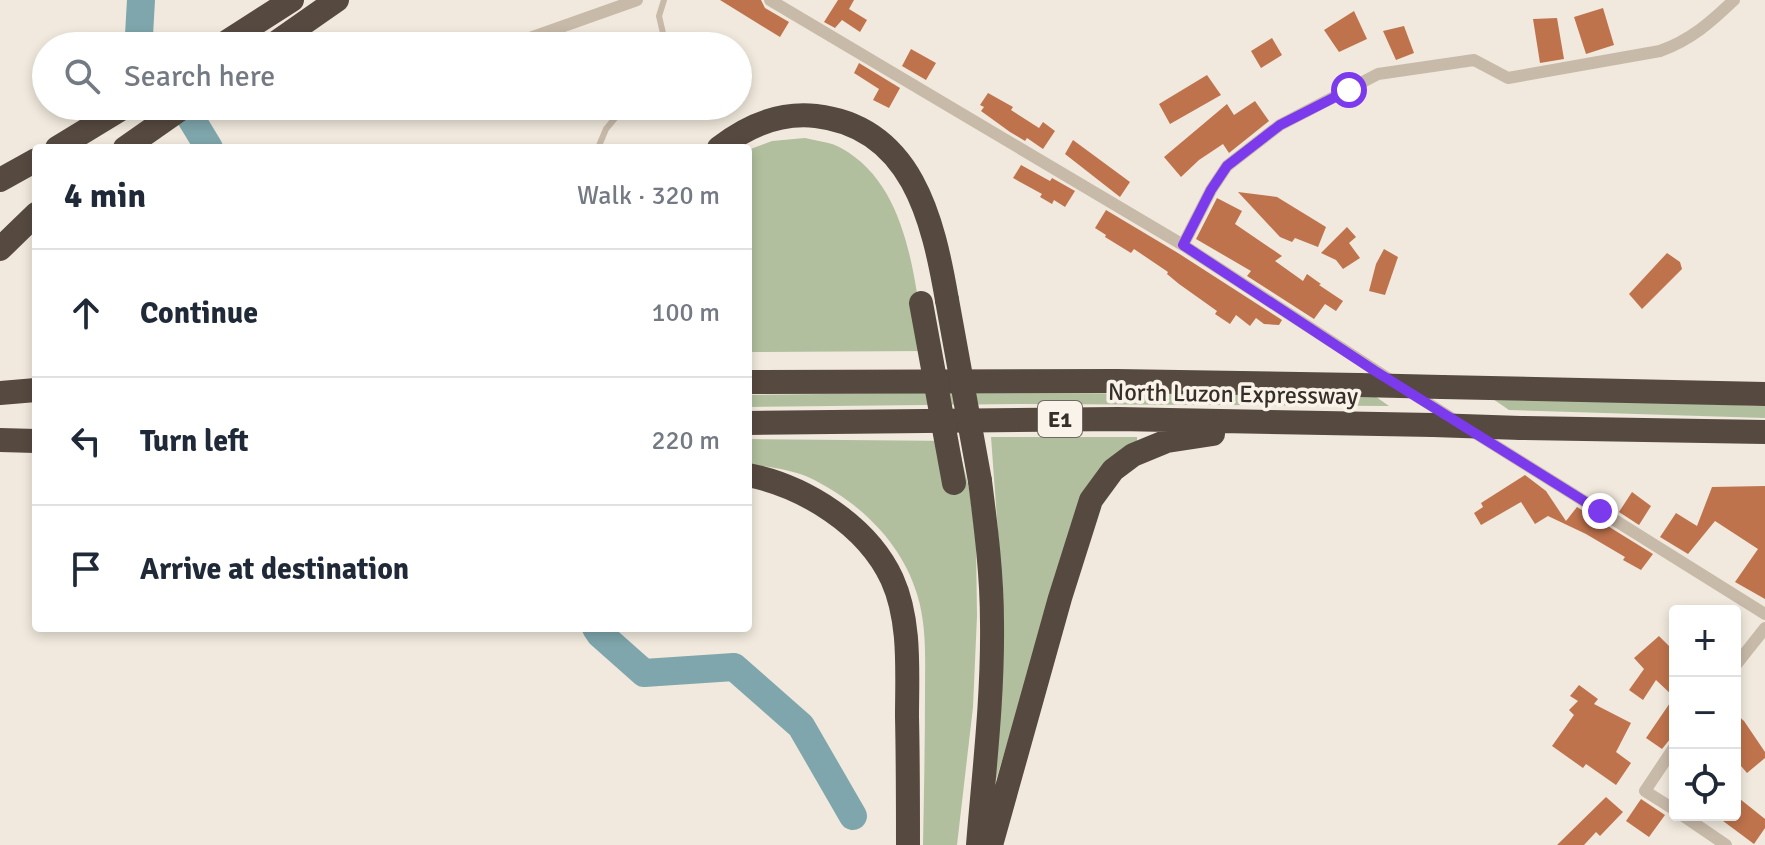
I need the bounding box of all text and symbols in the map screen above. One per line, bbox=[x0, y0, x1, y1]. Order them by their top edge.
search box bbox=[32, 32, 752, 120]
icon: search bbox=[60, 54, 104, 98]
text: Search here bbox=[124, 58, 275, 95]
route start bbox=[1331, 72, 1367, 108]
text: 4 min bbox=[64, 175, 146, 217]
text: Walk · 320 m bbox=[577, 180, 720, 212]
icon: ahead bbox=[64, 291, 108, 335]
text: Continue bbox=[140, 295, 258, 332]
text: 100 m bbox=[651, 297, 720, 329]
street label: North Luzon Expressway bbox=[1108, 377, 1358, 411]
road number: E1 bbox=[1038, 401, 1082, 437]
icon: left bbox=[64, 419, 108, 463]
text: Turn left bbox=[140, 423, 249, 460]
text: 220 m bbox=[651, 425, 720, 457]
route end bbox=[1582, 493, 1618, 529]
icon: arrive bbox=[64, 547, 108, 591]
text: Arrive at destination bbox=[140, 551, 409, 588]
map controls bbox=[1669, 605, 1741, 821]
button: + bbox=[1669, 605, 1741, 677]
button: − bbox=[1669, 677, 1741, 749]
button: locate bbox=[1669, 749, 1741, 821]

